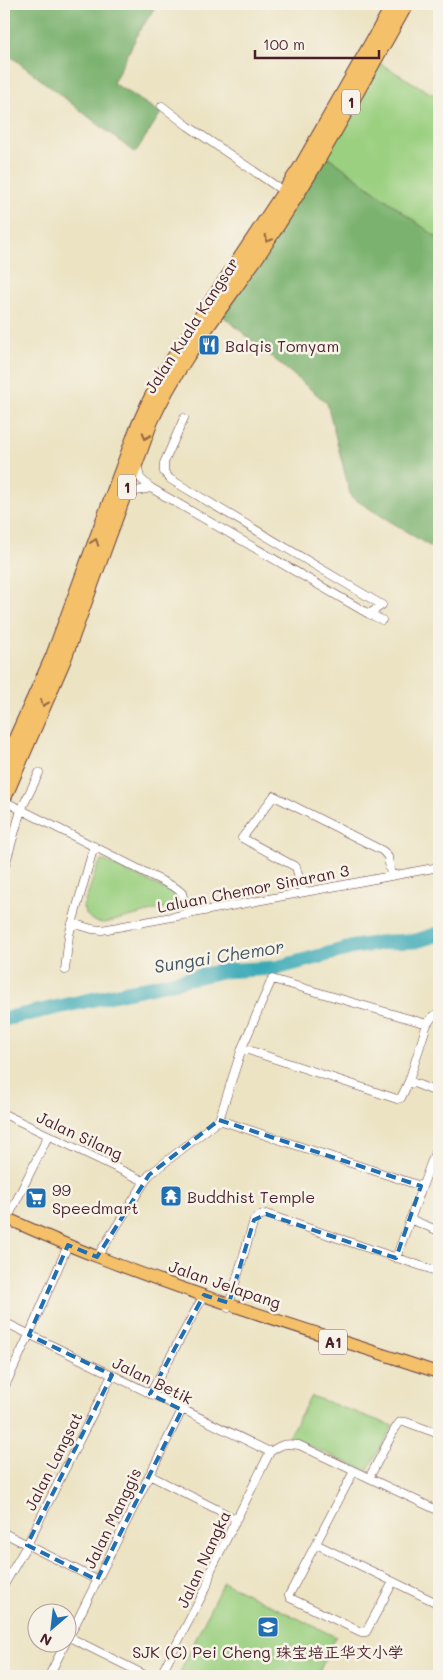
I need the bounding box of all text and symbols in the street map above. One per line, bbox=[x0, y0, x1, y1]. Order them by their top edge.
scale bar bbox=[255, 28, 379, 60]
text: 100 m bbox=[263, 34, 305, 54]
road number: 1 bbox=[342, 90, 360, 114]
one-way arrow bbox=[265, 234, 274, 243]
street label: Jalan Kuala Kangsar bbox=[139, 253, 243, 397]
restaurant icon: Balqis Tomyam bbox=[197, 333, 221, 357]
place label: Balqis Tomyam bbox=[225, 335, 339, 356]
one-way arrow bbox=[142, 432, 152, 440]
road number: 1 bbox=[118, 474, 136, 500]
one-way arrow bbox=[89, 538, 99, 547]
one-way arrow bbox=[40, 698, 51, 707]
street label: Laluan Chemor Sinaran 3 bbox=[155, 859, 351, 917]
water label: Sungai Chemor bbox=[152, 934, 286, 978]
street label: Jalan Silang bbox=[34, 1106, 126, 1164]
place label: 99 Speedmart bbox=[52, 1179, 139, 1218]
temple icon: Buddhist Temple bbox=[159, 1184, 183, 1208]
supermarket icon: 99 Speedmart bbox=[24, 1186, 48, 1210]
place label: Buddhist Temple bbox=[187, 1186, 315, 1207]
street label: Jalan Jelapang bbox=[166, 1255, 284, 1313]
road number: A1 bbox=[319, 1330, 347, 1354]
street label: Jalan Betik bbox=[109, 1351, 197, 1409]
street label: Jalan Langsat bbox=[19, 1408, 87, 1514]
street label: Jalan Manggis bbox=[79, 1464, 145, 1572]
street label: Jalan Nangka bbox=[171, 1507, 235, 1611]
north arrow bbox=[28, 1602, 78, 1652]
school or university icon: SJK (C) Pei Cheng 珠宝培正华文小学 bbox=[256, 1615, 280, 1639]
text: N bbox=[37, 1629, 55, 1651]
place label: SJK (C) Pei Cheng 珠宝培正华文小学 bbox=[132, 1641, 404, 1662]

